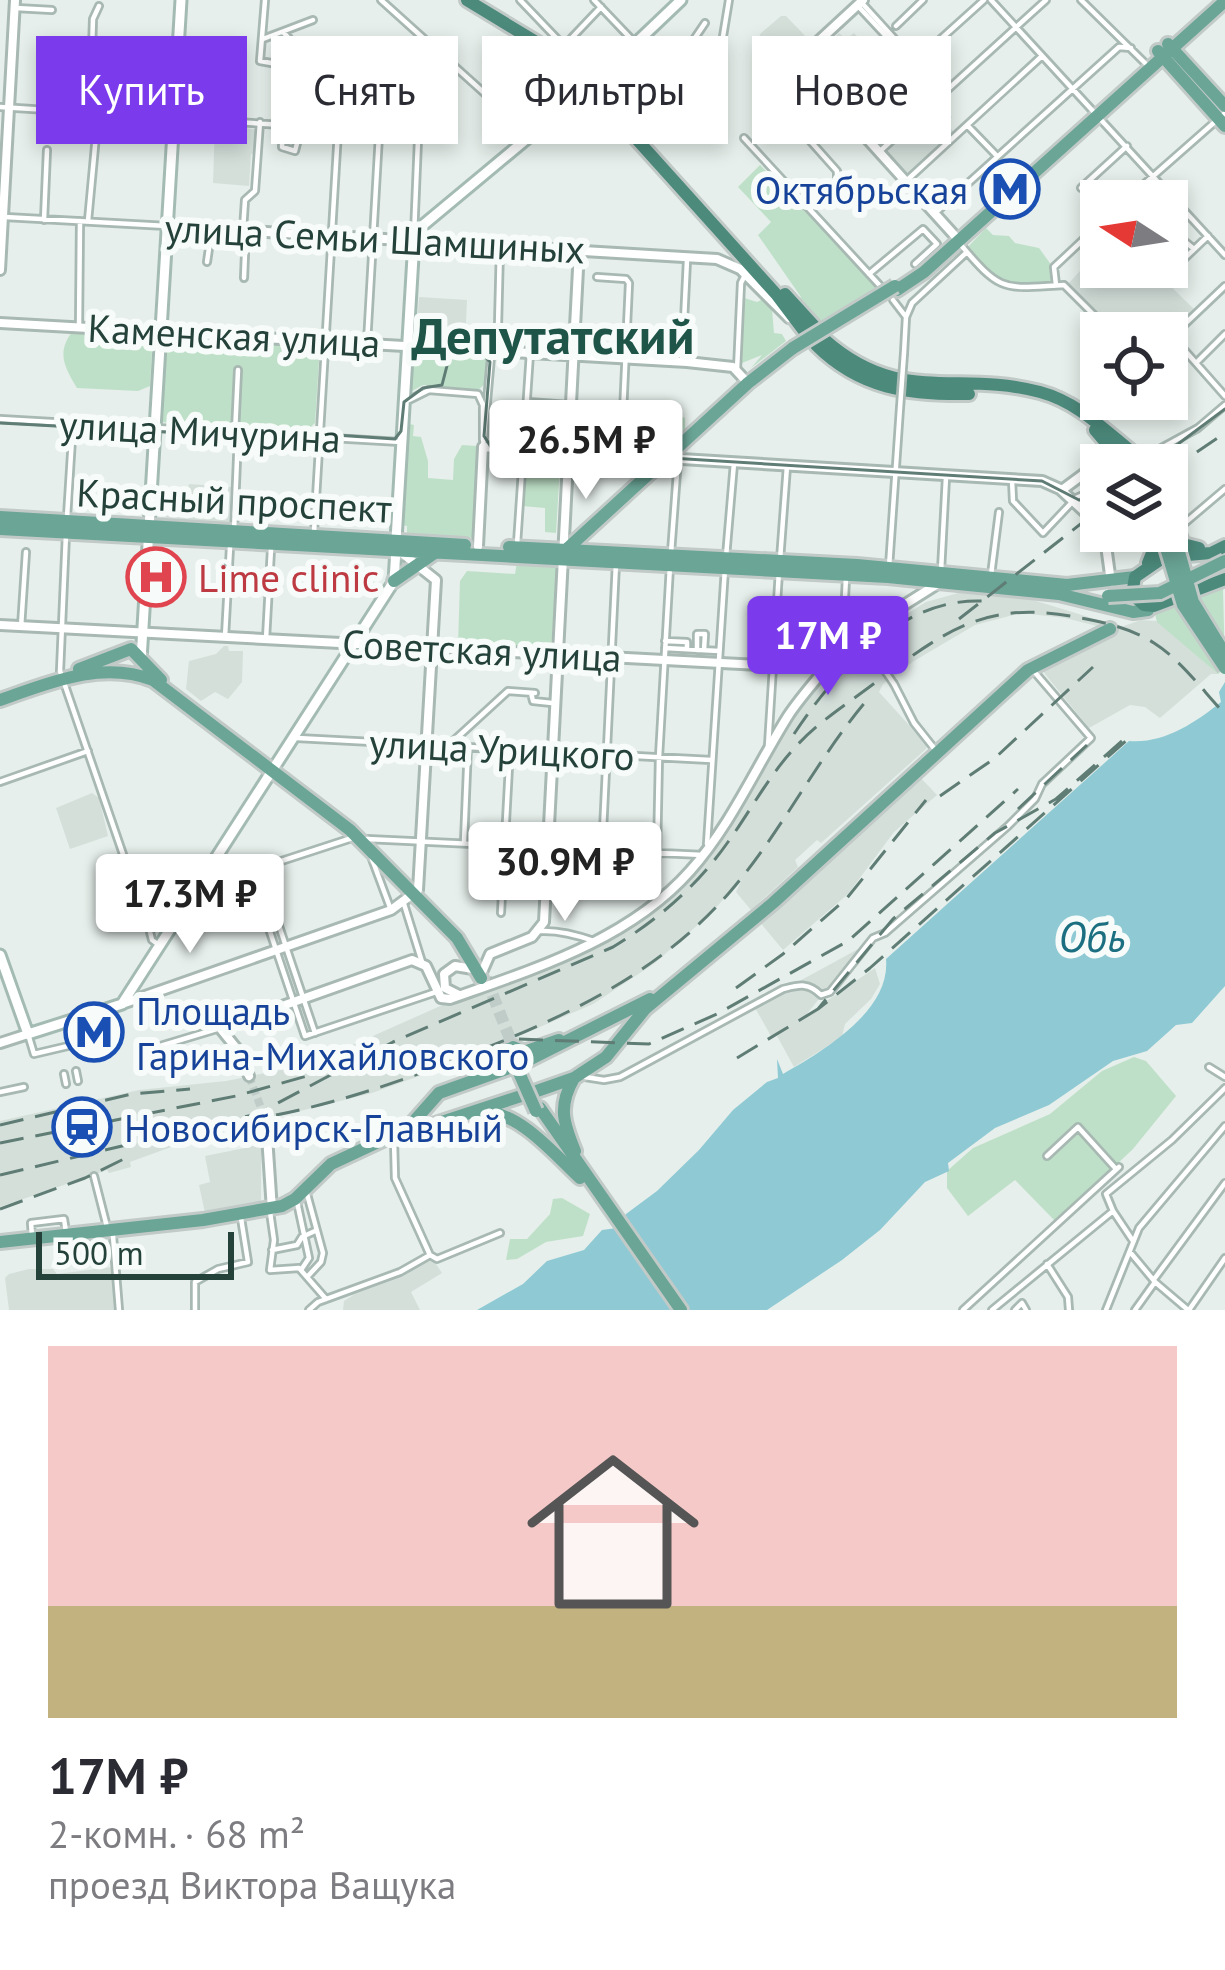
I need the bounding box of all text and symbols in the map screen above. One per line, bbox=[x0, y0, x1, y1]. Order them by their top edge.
chip: Купить bbox=[36, 36, 247, 144]
chip: Снять bbox=[271, 36, 458, 144]
chip: Фильтры bbox=[482, 36, 728, 144]
chip: Новое bbox=[752, 36, 951, 144]
metro station icon: Октябрьская bbox=[979, 158, 1041, 220]
place label: Октябрьская bbox=[755, 164, 968, 215]
north arrow bbox=[1080, 180, 1188, 288]
map controls bbox=[1080, 180, 1188, 552]
street label: улица Семьи Шамшиных bbox=[163, 202, 587, 274]
street label: Каменская улица bbox=[86, 302, 382, 368]
district label: Депутатский bbox=[412, 302, 694, 368]
button: locate bbox=[1080, 312, 1188, 420]
street label: улица Мичурина bbox=[58, 398, 342, 464]
pin: 26.5M ₽ bbox=[475, 400, 697, 502]
text: 26.5M ₽ bbox=[516, 413, 656, 464]
button: layers bbox=[1080, 444, 1188, 552]
street label: Красный проспект bbox=[75, 466, 393, 534]
hospital icon: Lime clinic bbox=[125, 546, 187, 608]
place label: Lime clinic bbox=[198, 552, 379, 603]
pin: 17M ₽ bbox=[744, 596, 912, 698]
text: 17M ₽ bbox=[774, 609, 882, 660]
street label: Советская улица bbox=[341, 617, 623, 683]
street label: улица Урицкого bbox=[368, 717, 636, 781]
pin: 30.9M ₽ bbox=[454, 822, 676, 924]
text: 30.9M ₽ bbox=[495, 835, 635, 886]
pin: 17.3M ₽ bbox=[79, 854, 301, 956]
text: 17.3M ₽ bbox=[123, 867, 257, 918]
water label: Обь bbox=[1058, 909, 1126, 964]
place label: Площадь Гарина-Михайловского bbox=[136, 985, 529, 1081]
metro station icon: Площадь Гарина-Михайловского bbox=[63, 1001, 125, 1063]
station icon: Новосибирск-Главный bbox=[51, 1096, 113, 1158]
place label: Новосибирск-Главный bbox=[124, 1102, 503, 1153]
scale bar bbox=[36, 1226, 234, 1279]
text: 500 m bbox=[54, 1231, 144, 1274]
icon: home bbox=[505, 1424, 721, 1640]
text: 17M ₽ bbox=[48, 1742, 188, 1808]
text: 2-комн. · 68 m² bbox=[48, 1808, 305, 1859]
text: проезд Виктора Ващука bbox=[48, 1859, 456, 1910]

